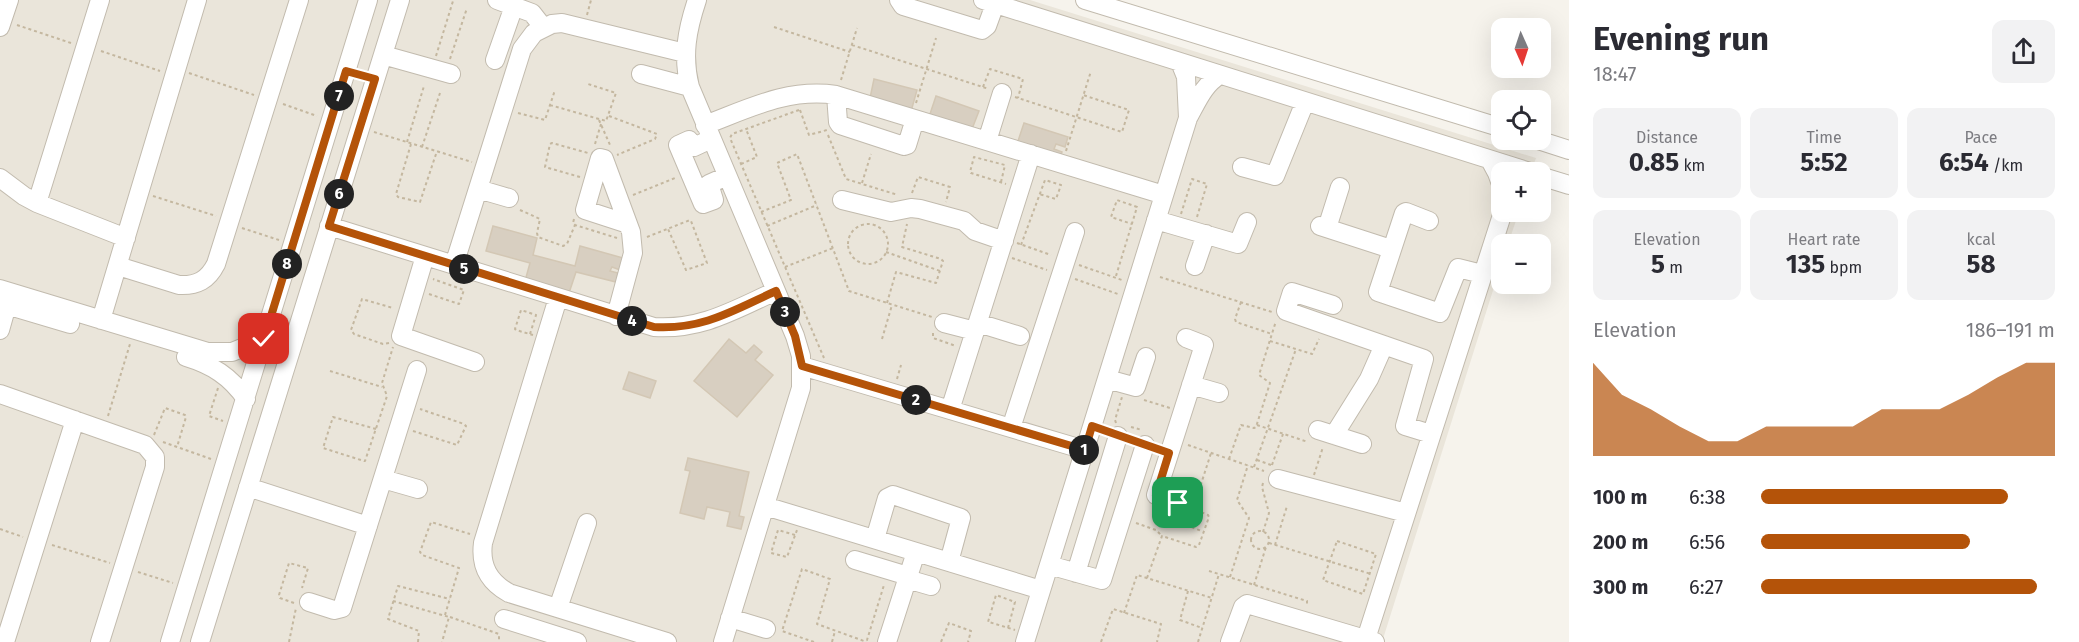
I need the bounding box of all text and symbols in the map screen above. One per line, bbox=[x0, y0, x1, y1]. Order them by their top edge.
north arrow bbox=[1491, 18, 1551, 78]
map controls bbox=[1491, 18, 1551, 294]
text: Evening run bbox=[1593, 19, 1769, 59]
button: share bbox=[1992, 20, 2055, 83]
text: 18:47 bbox=[1593, 62, 1636, 86]
pin: 7 bbox=[324, 81, 354, 111]
text: 7 bbox=[335, 86, 343, 105]
button: locate bbox=[1491, 90, 1551, 150]
text: Distance bbox=[1636, 128, 1698, 147]
text: Time bbox=[1806, 128, 1842, 147]
text: Pace bbox=[1964, 128, 1998, 147]
text: 0.85 bbox=[1629, 147, 1679, 178]
text: 5:52 bbox=[1800, 147, 1848, 178]
text: 6:54 bbox=[1939, 147, 1989, 178]
text: km bbox=[1679, 156, 1705, 175]
text: /km bbox=[1989, 156, 2023, 175]
button: + bbox=[1491, 162, 1551, 222]
pin: 6 bbox=[324, 179, 354, 209]
text: 6 bbox=[334, 184, 344, 203]
text: Elevation bbox=[1633, 230, 1701, 249]
text: Heart rate bbox=[1788, 230, 1860, 249]
text: kcal bbox=[1967, 230, 1995, 249]
button: − bbox=[1491, 234, 1551, 294]
pin: 8 bbox=[272, 249, 302, 279]
text: 5 bbox=[1651, 249, 1665, 280]
text: 135 bbox=[1786, 249, 1825, 280]
text: 58 bbox=[1966, 249, 1996, 280]
text: 8 bbox=[282, 254, 292, 273]
pin: 5 bbox=[449, 254, 479, 284]
text: m bbox=[1665, 258, 1683, 277]
text: bpm bbox=[1825, 258, 1862, 277]
text: 5 bbox=[460, 259, 468, 278]
pin: 3 bbox=[770, 297, 800, 327]
text: 3 bbox=[781, 302, 789, 321]
pin: 4 bbox=[617, 306, 647, 336]
text: 4 bbox=[627, 311, 637, 330]
pin bbox=[238, 313, 289, 364]
text: Elevation bbox=[1593, 318, 1677, 342]
text: 186–191 m bbox=[1966, 318, 2055, 342]
icon: check bbox=[247, 322, 280, 355]
pin: 2 bbox=[901, 385, 931, 415]
text: 2 bbox=[912, 390, 920, 409]
pin: 1 bbox=[1069, 435, 1099, 465]
text: 1 bbox=[1080, 440, 1088, 459]
pin bbox=[1152, 477, 1203, 528]
text: 100 m bbox=[1593, 485, 1647, 509]
text: 6:38 bbox=[1689, 485, 1726, 509]
icon: arrive bbox=[1161, 486, 1194, 519]
text: 200 m bbox=[1593, 530, 1648, 554]
text: 6:56 bbox=[1689, 530, 1725, 554]
text: 300 m bbox=[1593, 575, 1648, 599]
text: 6:27 bbox=[1689, 575, 1723, 599]

